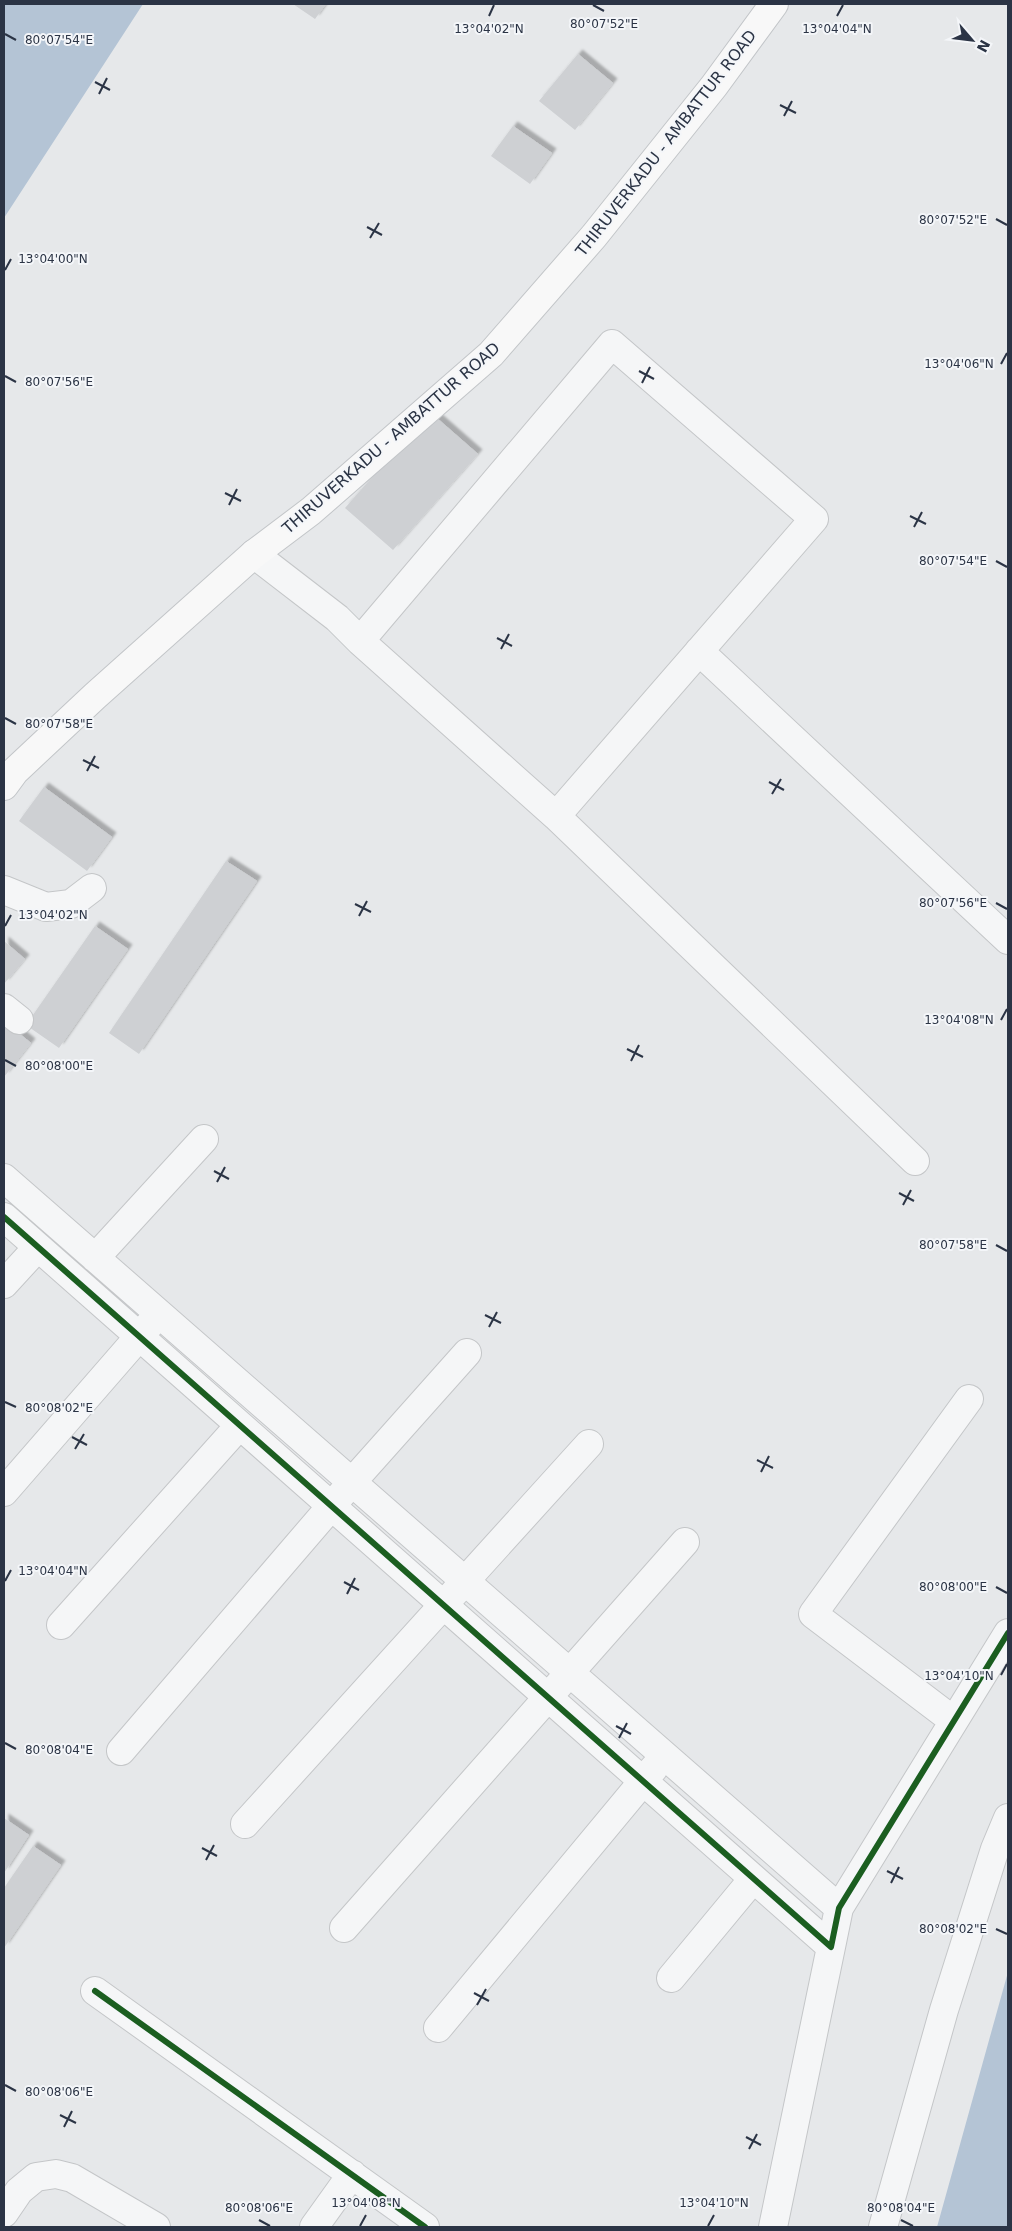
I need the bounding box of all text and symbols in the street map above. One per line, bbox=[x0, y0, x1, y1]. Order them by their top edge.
north arrow bbox=[947, 15, 997, 65]
text: 80°07'52"E bbox=[570, 17, 638, 31]
text: 13°04'02"N bbox=[454, 22, 524, 36]
text: 13°04'04"N bbox=[802, 22, 872, 36]
street label: THIRUVERKADU - AMBATTUR ROAD bbox=[571, 26, 760, 261]
text: 80°07'54"E bbox=[25, 33, 93, 47]
text: N bbox=[974, 37, 993, 55]
text: 80°07'52"E bbox=[919, 213, 987, 227]
text: 13°04'00"N bbox=[18, 252, 88, 266]
street label: THIRUVERKADU - AMBATTUR ROAD bbox=[278, 338, 504, 538]
text: 13°04'06"N bbox=[924, 357, 994, 371]
text: 80°07'56"E bbox=[25, 375, 93, 389]
text: 80°07'54"E bbox=[919, 554, 987, 568]
text: 80°07'58"E bbox=[25, 717, 93, 731]
text: 80°07'56"E bbox=[919, 896, 987, 910]
text: 13°04'02"N bbox=[18, 908, 88, 922]
text: 13°04'08"N bbox=[924, 1013, 994, 1027]
text: 80°08'00"E bbox=[25, 1059, 93, 1073]
text: 80°07'58"E bbox=[919, 1238, 987, 1252]
text: 80°08'02"E bbox=[25, 1401, 93, 1415]
text: 13°04'04"N bbox=[18, 1564, 88, 1578]
text: 80°08'00"E bbox=[919, 1580, 987, 1594]
text: 13°04'10"N bbox=[924, 1669, 994, 1683]
text: 80°08'04"E bbox=[25, 1743, 93, 1757]
text: 80°08'02"E bbox=[919, 1922, 987, 1936]
text: 80°08'06"E bbox=[25, 2085, 93, 2099]
text: 13°04'08"N bbox=[331, 2196, 401, 2210]
text: 13°04'10"N bbox=[679, 2196, 749, 2210]
text: 80°08'06"E bbox=[225, 2201, 293, 2215]
text: 80°08'04"E bbox=[867, 2201, 935, 2215]

